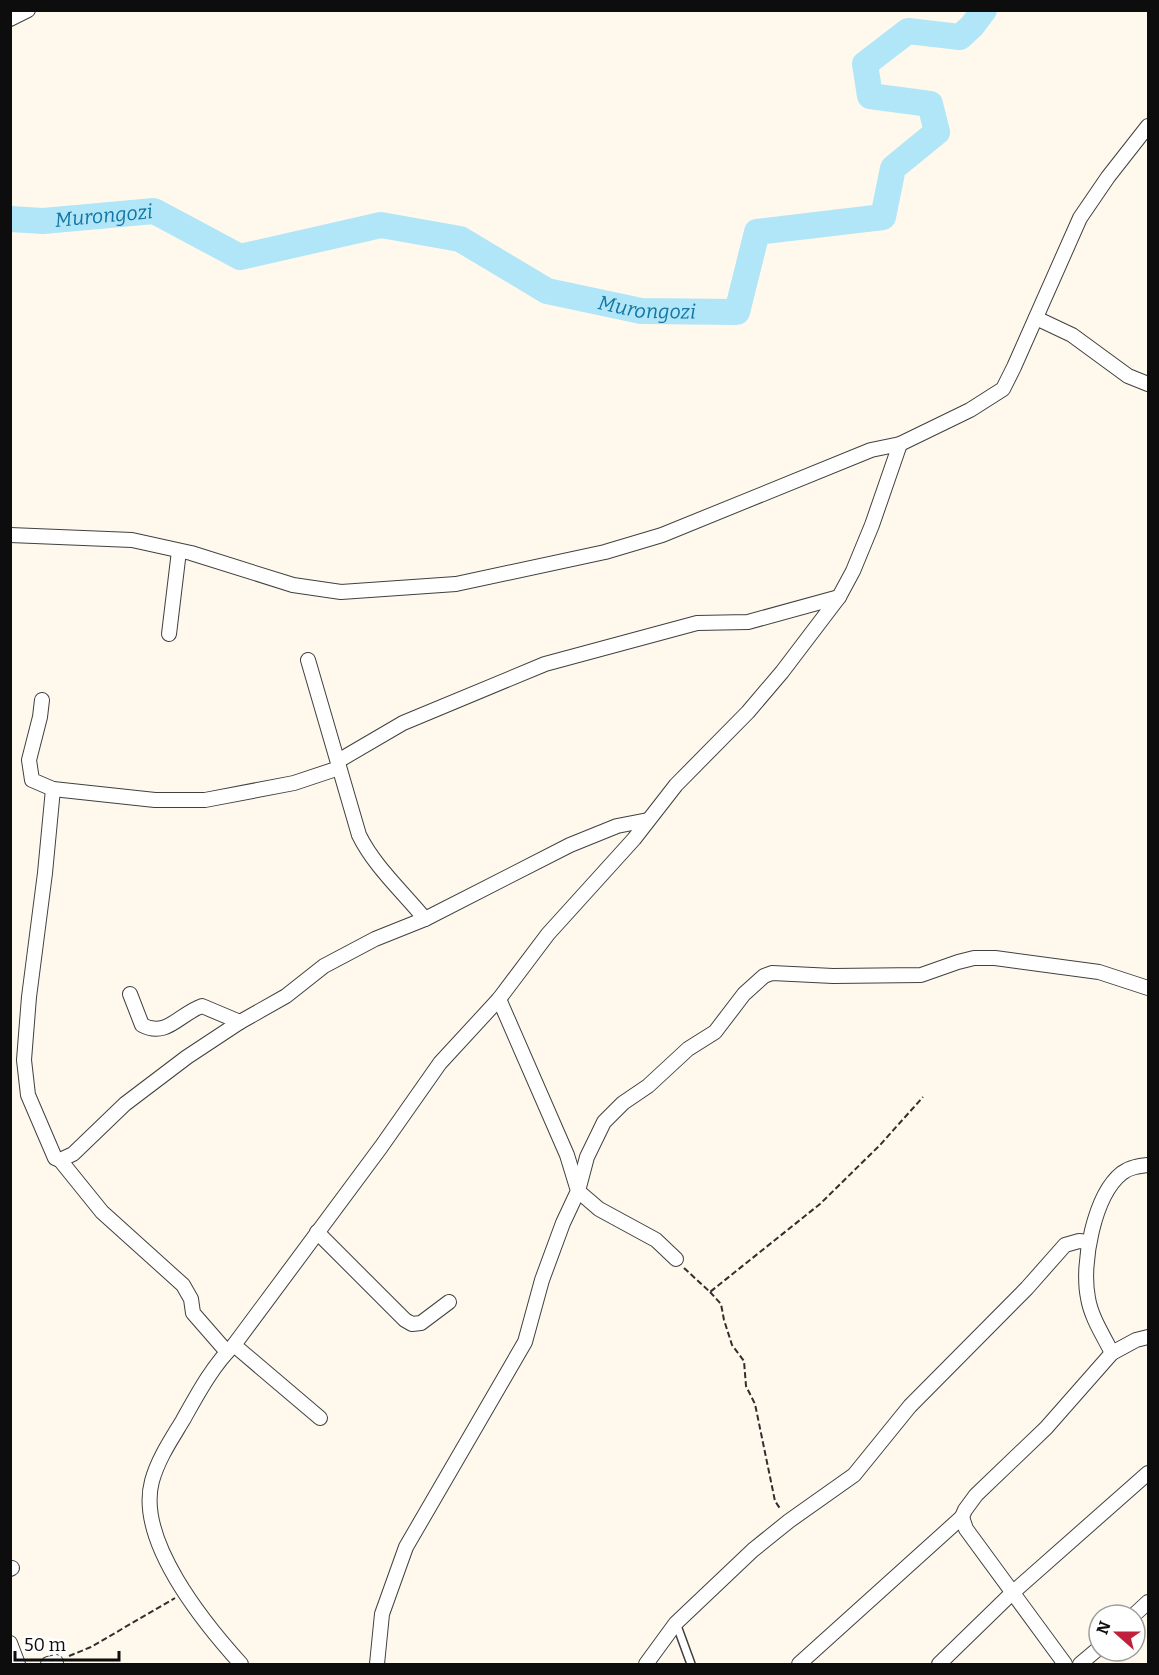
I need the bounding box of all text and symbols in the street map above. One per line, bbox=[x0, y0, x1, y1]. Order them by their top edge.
water label: Murongozi bbox=[54, 199, 154, 232]
water label: Murongozi bbox=[596, 290, 696, 324]
north arrow bbox=[1087, 1603, 1147, 1663]
text: N bbox=[1092, 1619, 1115, 1637]
scale bar bbox=[15, 1624, 118, 1662]
text: 50 m bbox=[24, 1634, 66, 1656]

